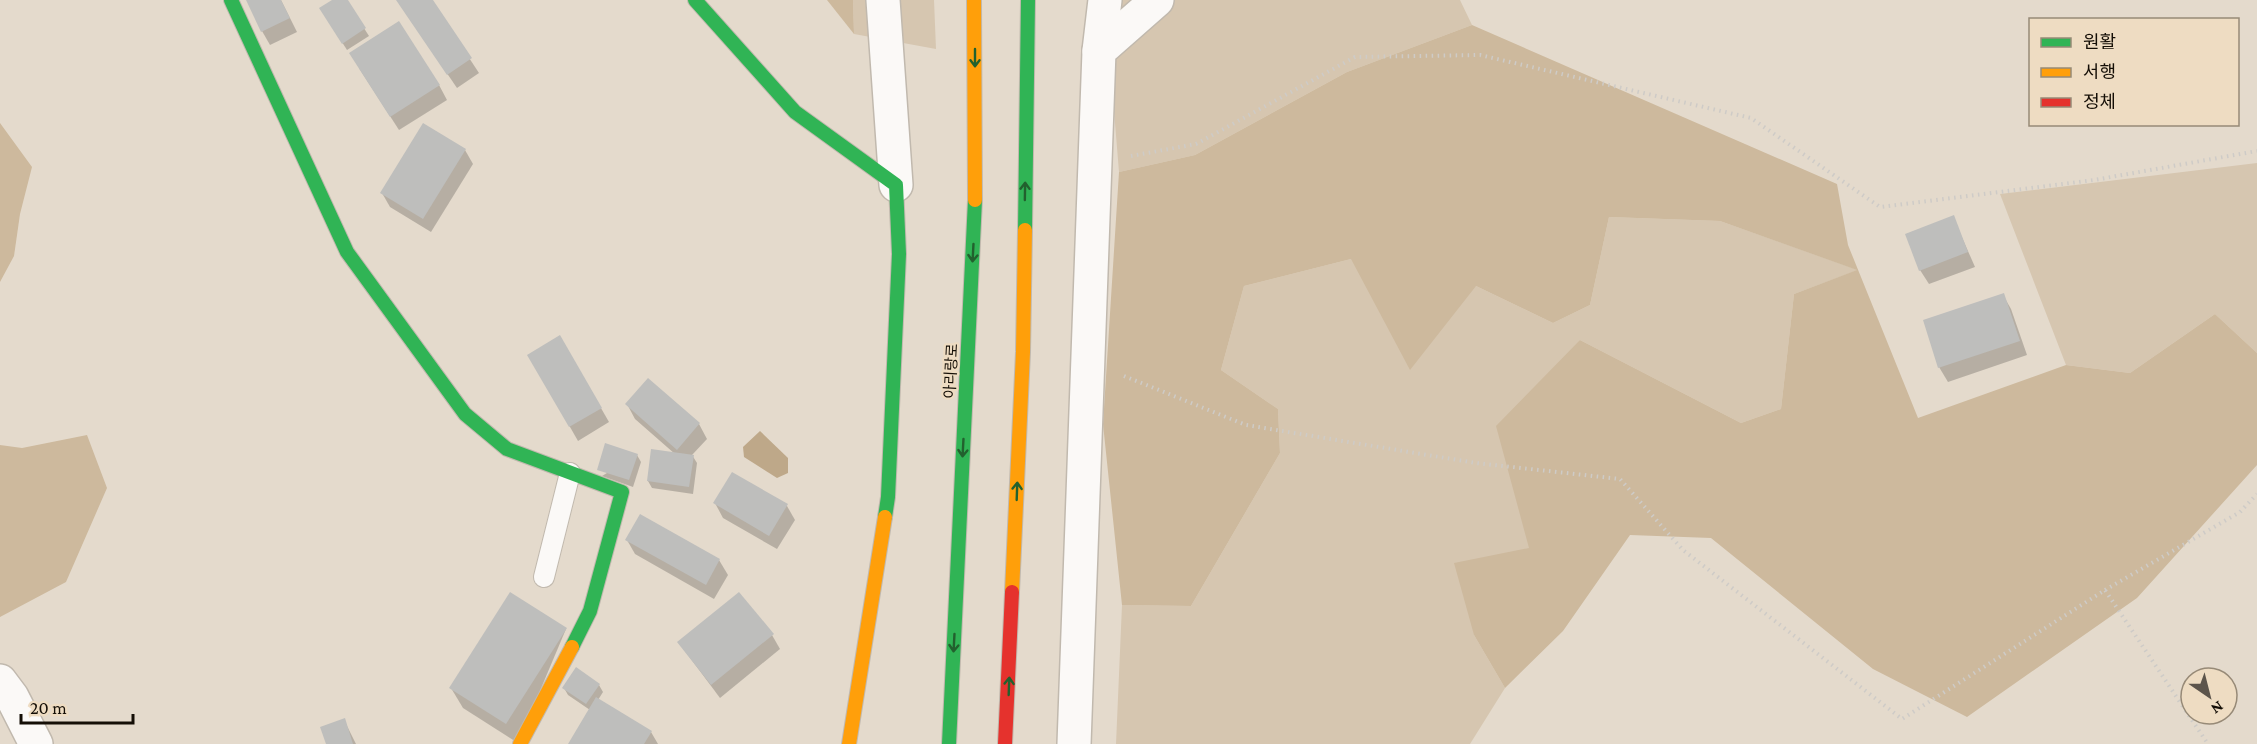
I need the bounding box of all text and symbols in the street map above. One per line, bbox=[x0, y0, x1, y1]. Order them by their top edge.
legend bbox=[2029, 18, 2239, 126]
text: 원활 bbox=[2083, 32, 2116, 52]
one-way arrow bbox=[969, 48, 981, 68]
text: 서행 bbox=[2083, 62, 2116, 82]
text: 정체 bbox=[2083, 92, 2116, 112]
one-way arrow bbox=[1020, 181, 1031, 201]
one-way arrow bbox=[967, 243, 978, 263]
street label: 아리랑로 bbox=[942, 343, 960, 399]
one-way arrow bbox=[958, 438, 969, 458]
one-way arrow bbox=[1012, 481, 1023, 501]
one-way arrow bbox=[948, 633, 959, 652]
north arrow bbox=[2179, 666, 2239, 726]
one-way arrow bbox=[1003, 676, 1014, 696]
scale bar bbox=[21, 687, 134, 725]
text: 20 m bbox=[30, 698, 67, 718]
text: N bbox=[2208, 698, 2227, 718]

